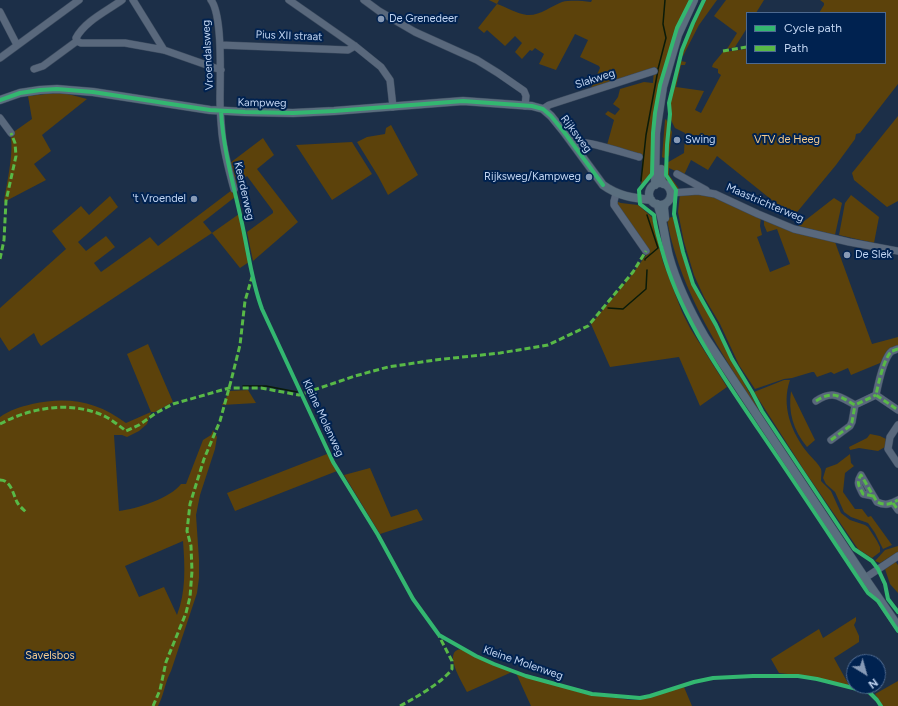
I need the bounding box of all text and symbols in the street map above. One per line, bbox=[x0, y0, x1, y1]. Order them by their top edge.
place label: De Grenedeer bbox=[389, 12, 458, 26]
legend bbox=[746, 12, 886, 64]
marker: De Grenedeer bbox=[376, 14, 386, 24]
street label: Vroendalsweg bbox=[200, 20, 216, 90]
text: Cycle path bbox=[784, 21, 842, 35]
street label: Pius XII straat bbox=[255, 28, 323, 44]
text: Path bbox=[784, 41, 808, 55]
street label: Slakweg bbox=[573, 66, 617, 92]
street label: Kampweg bbox=[237, 96, 287, 110]
street label: Rijksweg bbox=[558, 113, 594, 155]
place label: Swing bbox=[685, 133, 716, 147]
park label: VTV de Heeg bbox=[754, 133, 820, 147]
marker: Swing bbox=[672, 135, 682, 145]
street label: Keerderweg bbox=[231, 161, 257, 221]
place label: Rijksweg/Kampweg bbox=[484, 170, 581, 184]
marker: Rijksweg/Kampweg bbox=[584, 172, 594, 182]
street label: Maastrichterweg bbox=[724, 181, 806, 225]
place label: 't Vroendel bbox=[132, 192, 186, 206]
marker: 't Vroendel bbox=[189, 194, 199, 204]
place label: De Slek bbox=[855, 248, 892, 262]
marker: De Slek bbox=[842, 250, 852, 260]
street label: Kleine Molenweg bbox=[299, 377, 347, 459]
street label: Kleine Molenweg bbox=[481, 643, 565, 683]
park label: Savelsbos bbox=[25, 649, 75, 663]
north arrow bbox=[846, 654, 886, 694]
text: N bbox=[866, 675, 880, 691]

